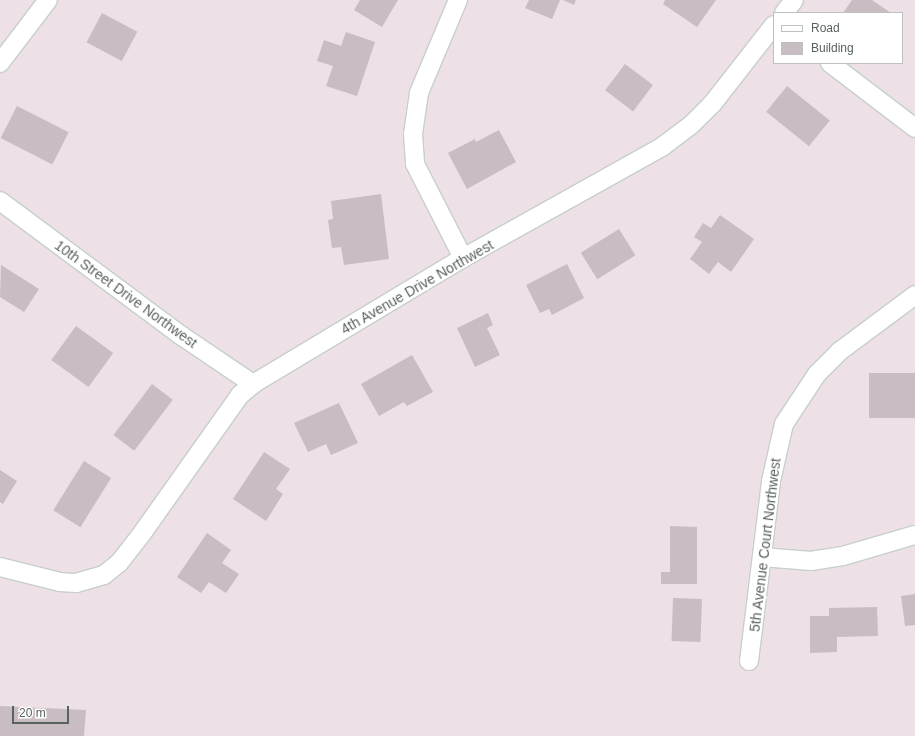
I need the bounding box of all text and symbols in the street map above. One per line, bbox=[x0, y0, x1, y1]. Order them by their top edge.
legend bbox=[773, 12, 903, 64]
text: Road bbox=[811, 21, 840, 35]
text: Building bbox=[811, 41, 854, 55]
street label: 4th Avenue Drive Northwest bbox=[337, 236, 497, 338]
street label: 10th Street Drive Northwest bbox=[52, 237, 200, 351]
street label: 5th Avenue Court Northwest bbox=[746, 457, 784, 633]
scale bar bbox=[14, 698, 71, 724]
text: 20 m bbox=[19, 706, 46, 720]

